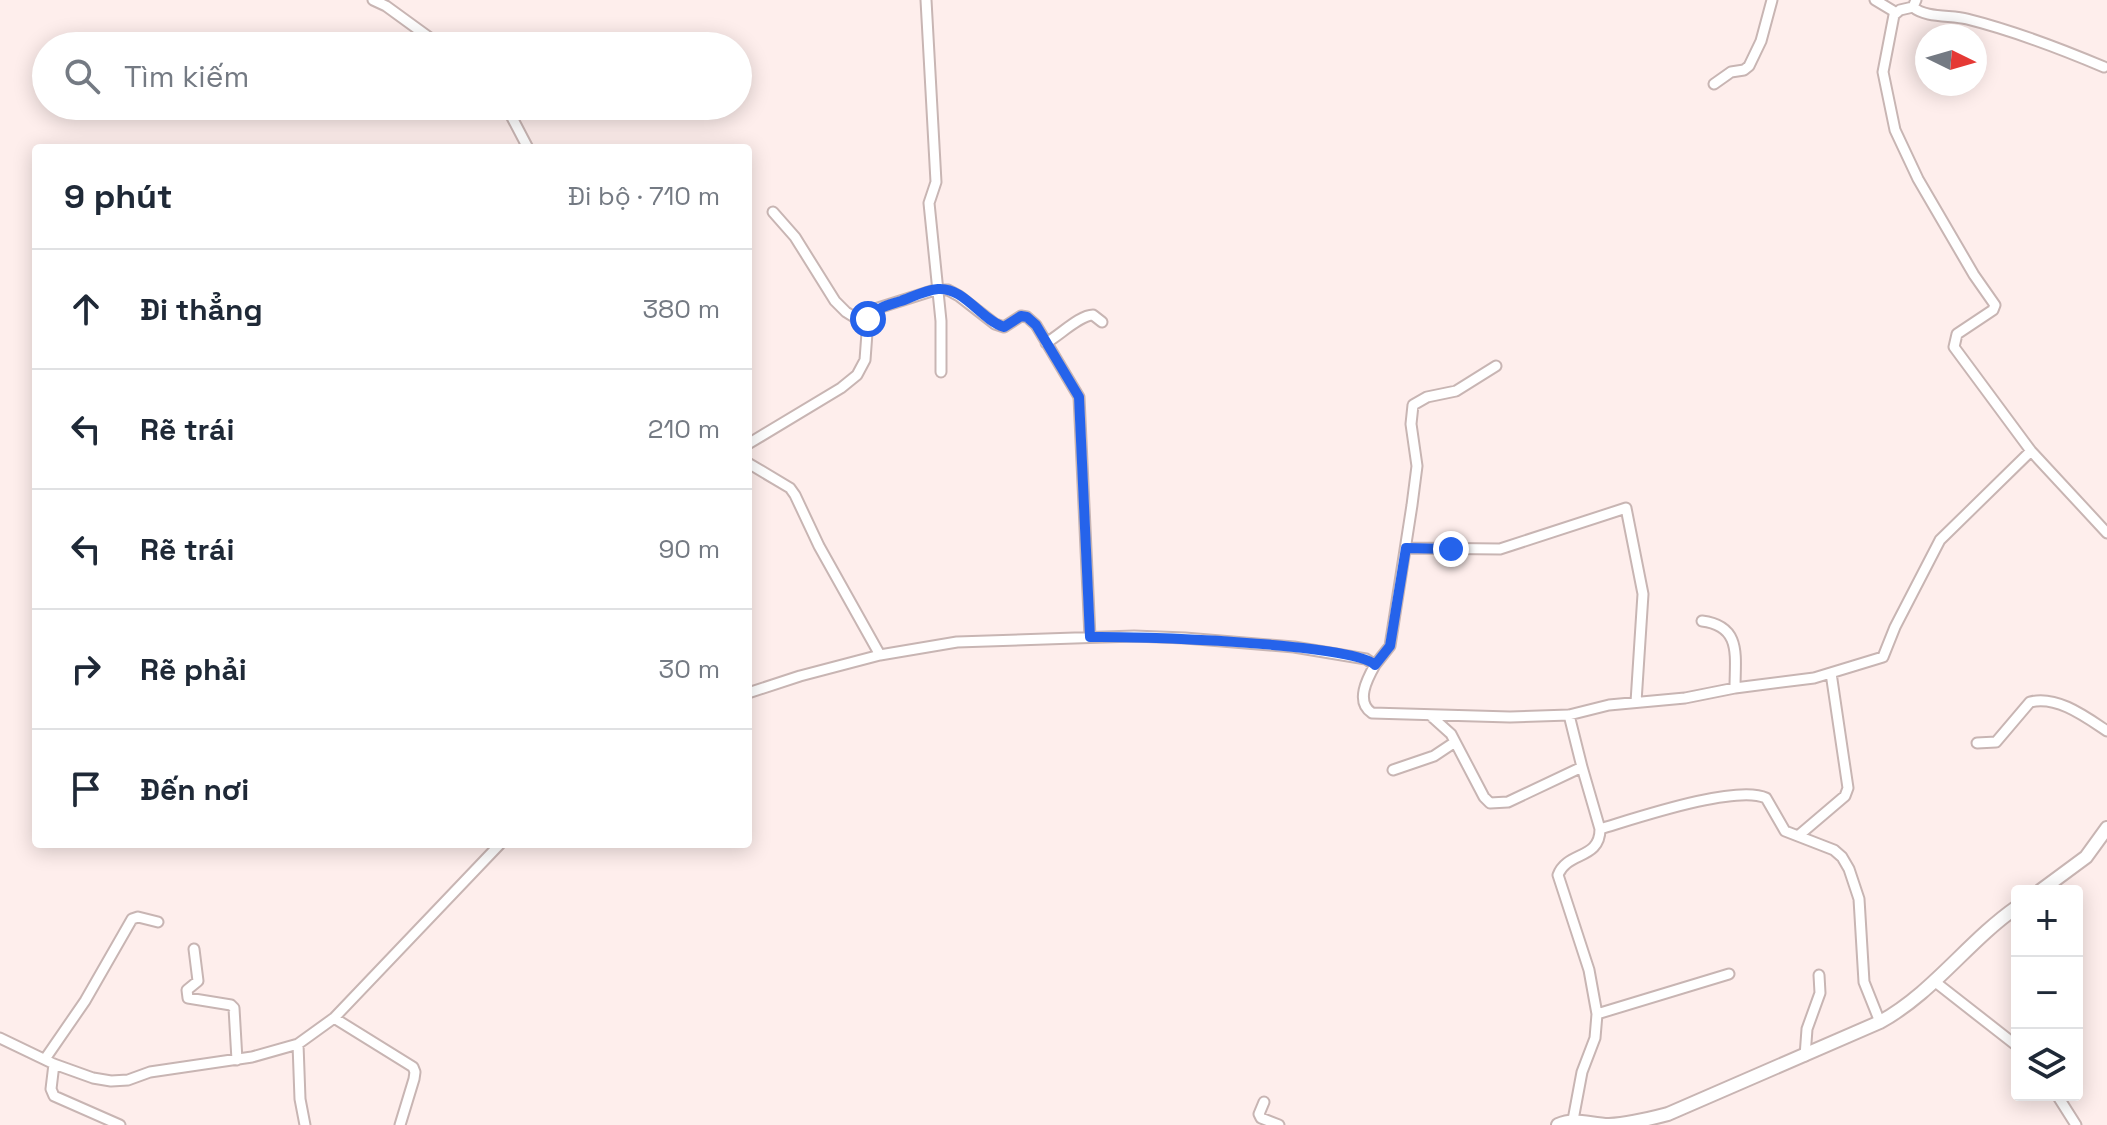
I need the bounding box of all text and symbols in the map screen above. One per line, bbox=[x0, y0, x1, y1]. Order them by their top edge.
north arrow bbox=[1915, 24, 1987, 96]
search box bbox=[32, 32, 752, 120]
icon: search bbox=[60, 54, 104, 98]
text: Tìm kiếm bbox=[124, 57, 249, 96]
text: 9 phút bbox=[64, 175, 172, 218]
text: Đi bộ · 710 m bbox=[568, 179, 720, 213]
icon: ahead bbox=[64, 287, 108, 331]
text: Đi thẳng bbox=[140, 290, 263, 329]
text: 380 m bbox=[642, 292, 720, 326]
route start bbox=[850, 301, 886, 337]
icon: left bbox=[64, 407, 108, 451]
text: Rẽ trái bbox=[140, 410, 234, 449]
text: 210 m bbox=[648, 412, 720, 446]
icon: left bbox=[64, 527, 108, 571]
text: Rẽ trái bbox=[140, 530, 234, 569]
route end bbox=[1433, 531, 1469, 567]
text: 90 m bbox=[658, 532, 720, 566]
icon: right bbox=[64, 647, 108, 691]
text: Rẽ phải bbox=[140, 650, 247, 689]
text: 30 m bbox=[659, 652, 720, 686]
icon: arrive bbox=[64, 767, 108, 811]
text: Đến nơi bbox=[140, 770, 249, 809]
map controls bbox=[2011, 885, 2083, 1101]
button: + bbox=[2011, 885, 2083, 957]
button: − bbox=[2011, 957, 2083, 1029]
button: layers bbox=[2011, 1029, 2083, 1101]

